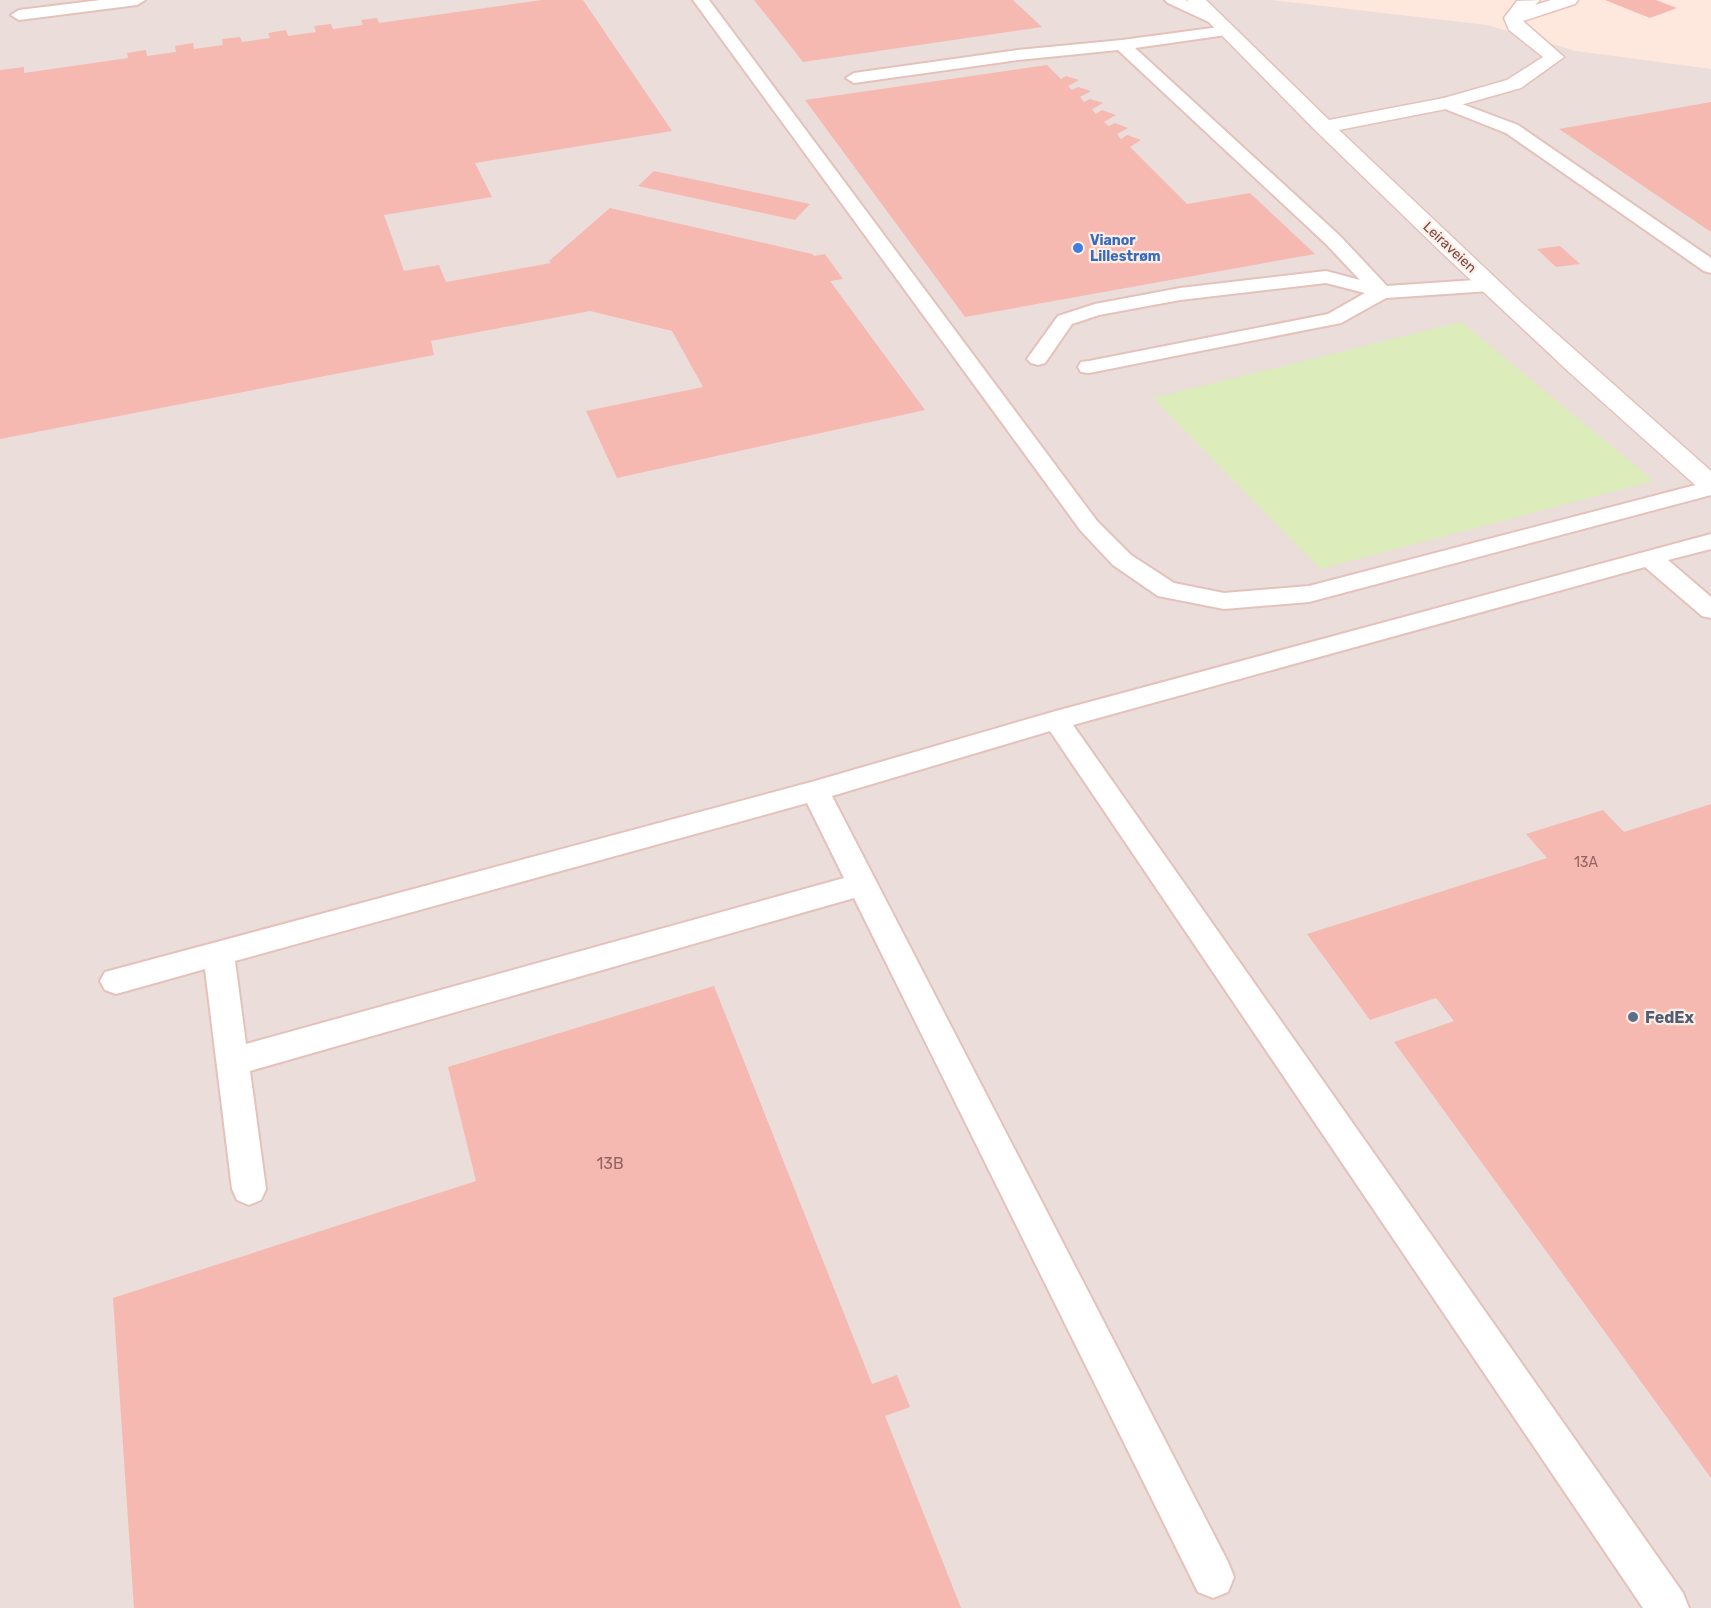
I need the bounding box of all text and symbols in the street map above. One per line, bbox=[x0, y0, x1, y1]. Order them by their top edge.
street label: Leiraveien bbox=[1419, 218, 1480, 276]
place label: Vianor Lillestrøm bbox=[1090, 232, 1161, 265]
marker: Vianor Lillestrøm bbox=[1071, 241, 1085, 255]
house number: 13A bbox=[1574, 854, 1599, 871]
place label: FedEx bbox=[1645, 1008, 1695, 1027]
marker: FedEx bbox=[1626, 1010, 1640, 1024]
house number: 13B bbox=[596, 1154, 624, 1173]

